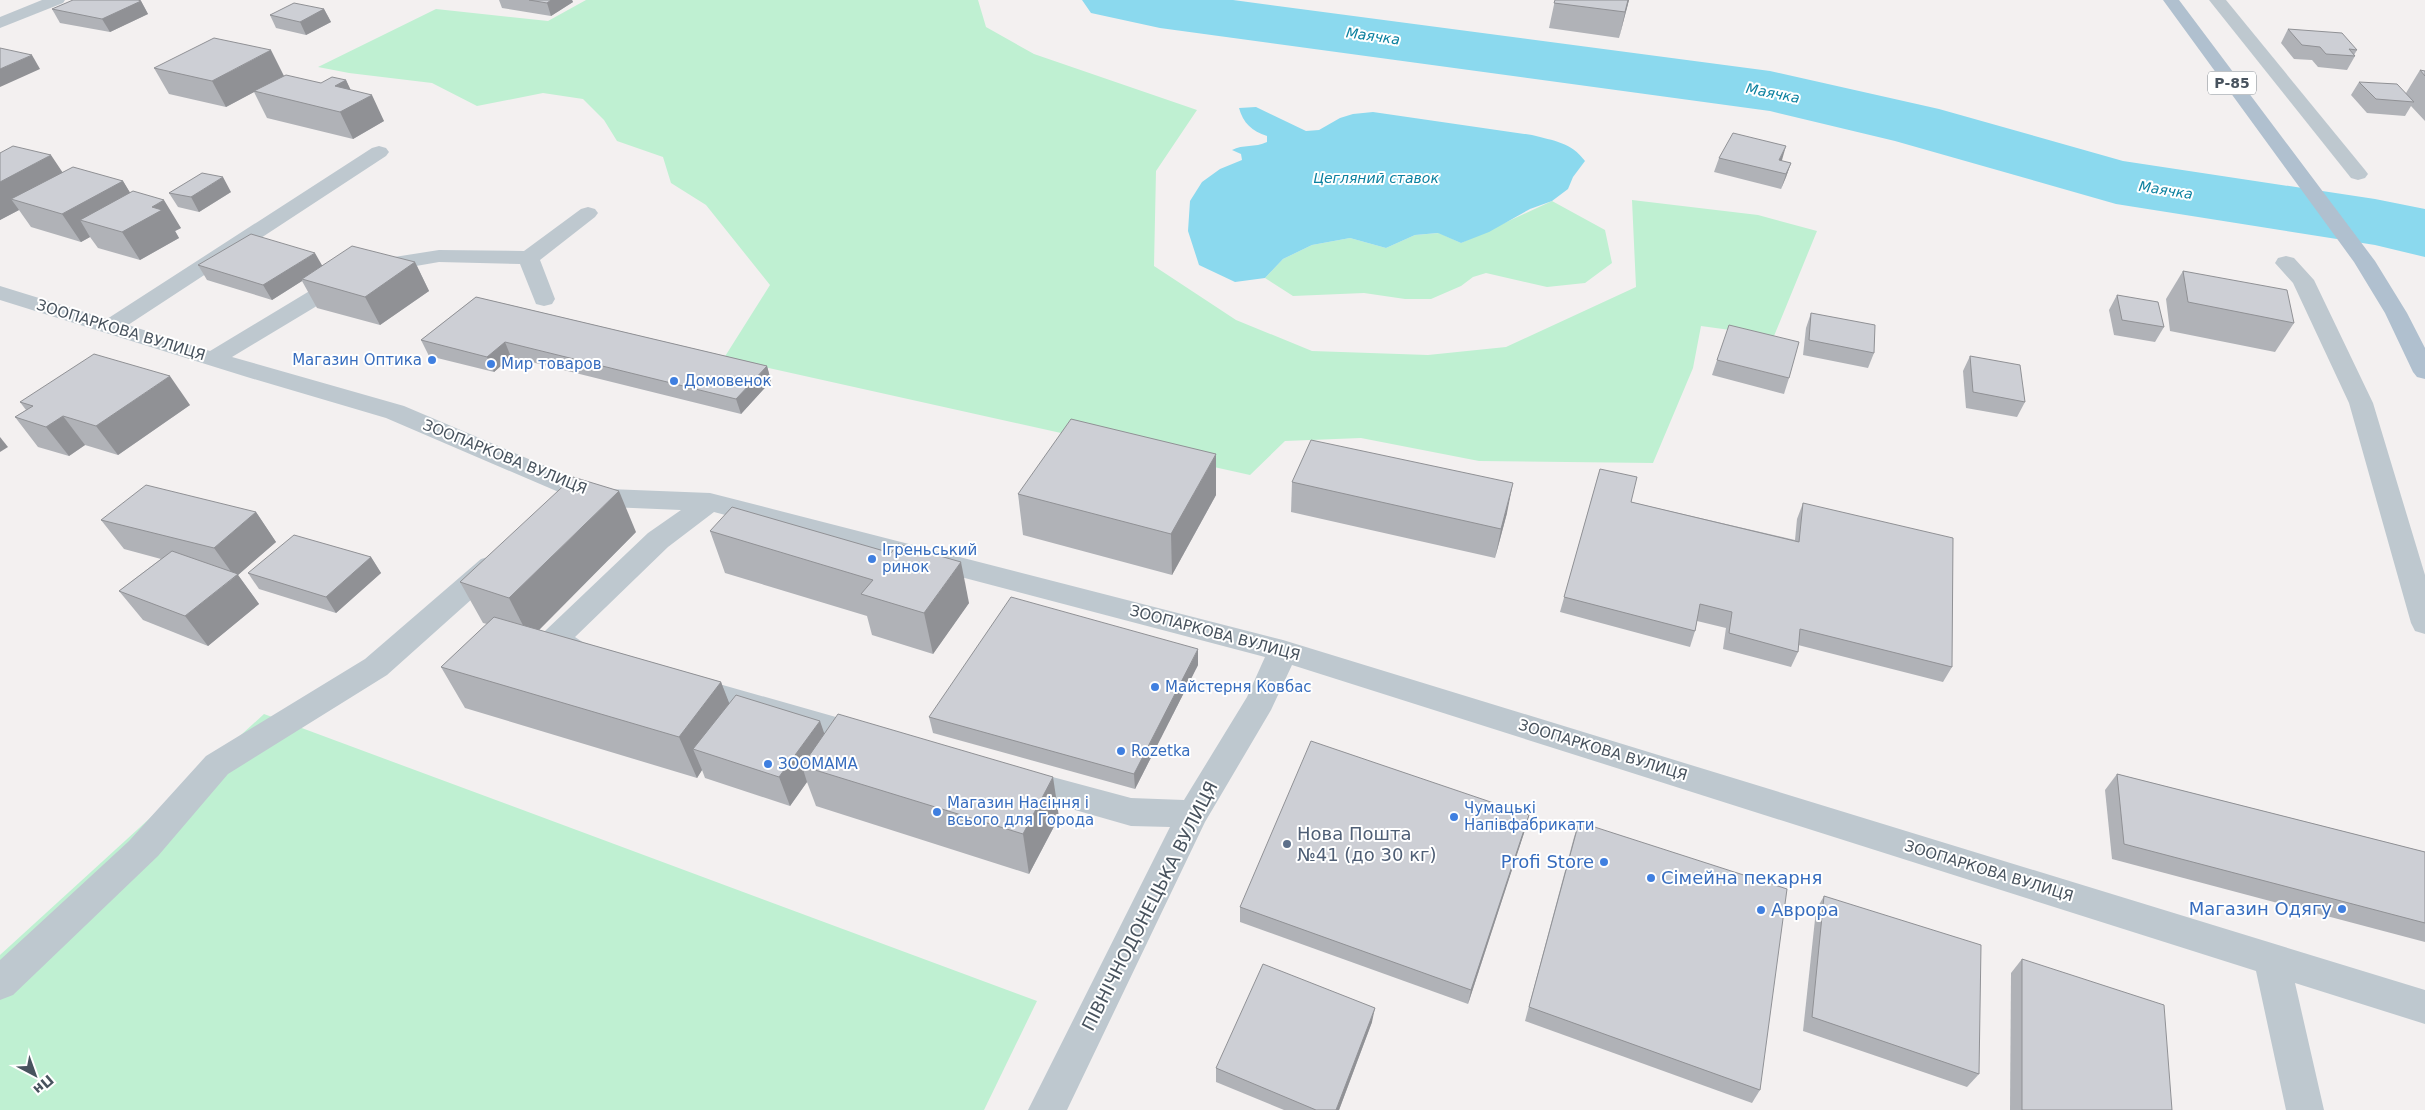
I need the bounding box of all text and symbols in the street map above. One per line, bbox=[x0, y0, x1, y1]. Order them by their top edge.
water label: Маячка bbox=[1345, 24, 1401, 48]
road number: Р-85 bbox=[2208, 72, 2256, 95]
water label: Маячка bbox=[1745, 80, 1801, 106]
water label: Цегляний ставок bbox=[1313, 170, 1439, 186]
water label: Маячка bbox=[2138, 178, 2194, 202]
street label: ЗООПАРКОВА ВУЛИЦЯ bbox=[34, 296, 208, 364]
place label: Магазин Оптика bbox=[292, 351, 422, 369]
marker: Магазин Оптика bbox=[426, 354, 438, 366]
place label: Мир товаров bbox=[501, 355, 601, 373]
marker: Мир товаров bbox=[485, 358, 497, 370]
place label: Домовенок bbox=[684, 372, 772, 390]
marker: Домовенок bbox=[668, 375, 680, 387]
street label: ЗООПАРКОВА ВУЛИЦЯ bbox=[420, 416, 590, 498]
place label: Ігреньський ринок bbox=[882, 541, 977, 576]
marker: Ігреньський ринок bbox=[866, 553, 878, 565]
street label: ЗООПАРКОВА ВУЛИЦЯ bbox=[1128, 602, 1302, 664]
place label: Майстерня Ковбас bbox=[1165, 678, 1312, 696]
marker: Майстерня Ковбас bbox=[1149, 681, 1161, 693]
street label: ЗООПАРКОВА ВУЛИЦЯ bbox=[1516, 716, 1690, 784]
place label: Rozetka bbox=[1131, 742, 1191, 760]
marker: Rozetka bbox=[1115, 745, 1127, 757]
place label: ЗООМАМА bbox=[778, 755, 858, 773]
marker: ЗООМАМА bbox=[762, 758, 774, 770]
street label: ПІВНІЧНОДОНЕЦЬКА ВУЛИЦЯ bbox=[1077, 778, 1222, 1034]
place label: Магазин Насіння і всього для Города bbox=[947, 794, 1094, 829]
place label: Чумацькі Напівфабрикати bbox=[1464, 799, 1595, 834]
marker: Магазин Насіння і всього для Города bbox=[931, 806, 943, 818]
marker: Чумацькі Напівфабрикати bbox=[1448, 811, 1460, 823]
place label: Нова Пошта №41 (до 30 кг) bbox=[1297, 823, 1437, 865]
street label: ЗООПАРКОВА ВУЛИЦЯ bbox=[1902, 837, 2076, 905]
marker: Нова Пошта №41 (до 30 кг) bbox=[1281, 838, 1293, 850]
place label: Profi Store bbox=[1501, 851, 1594, 872]
marker: Profi Store bbox=[1598, 856, 1610, 868]
place label: Сімейна пекарня bbox=[1661, 867, 1822, 888]
marker: Сімейна пекарня bbox=[1645, 872, 1657, 884]
place label: Магазин Одягу bbox=[2189, 898, 2332, 919]
place label: Аврора bbox=[1771, 899, 1839, 920]
marker: Магазин Одягу bbox=[2336, 903, 2348, 915]
marker: Аврора bbox=[1755, 904, 1767, 916]
north arrow bbox=[10, 1050, 60, 1100]
text: Пн bbox=[30, 1072, 57, 1098]

